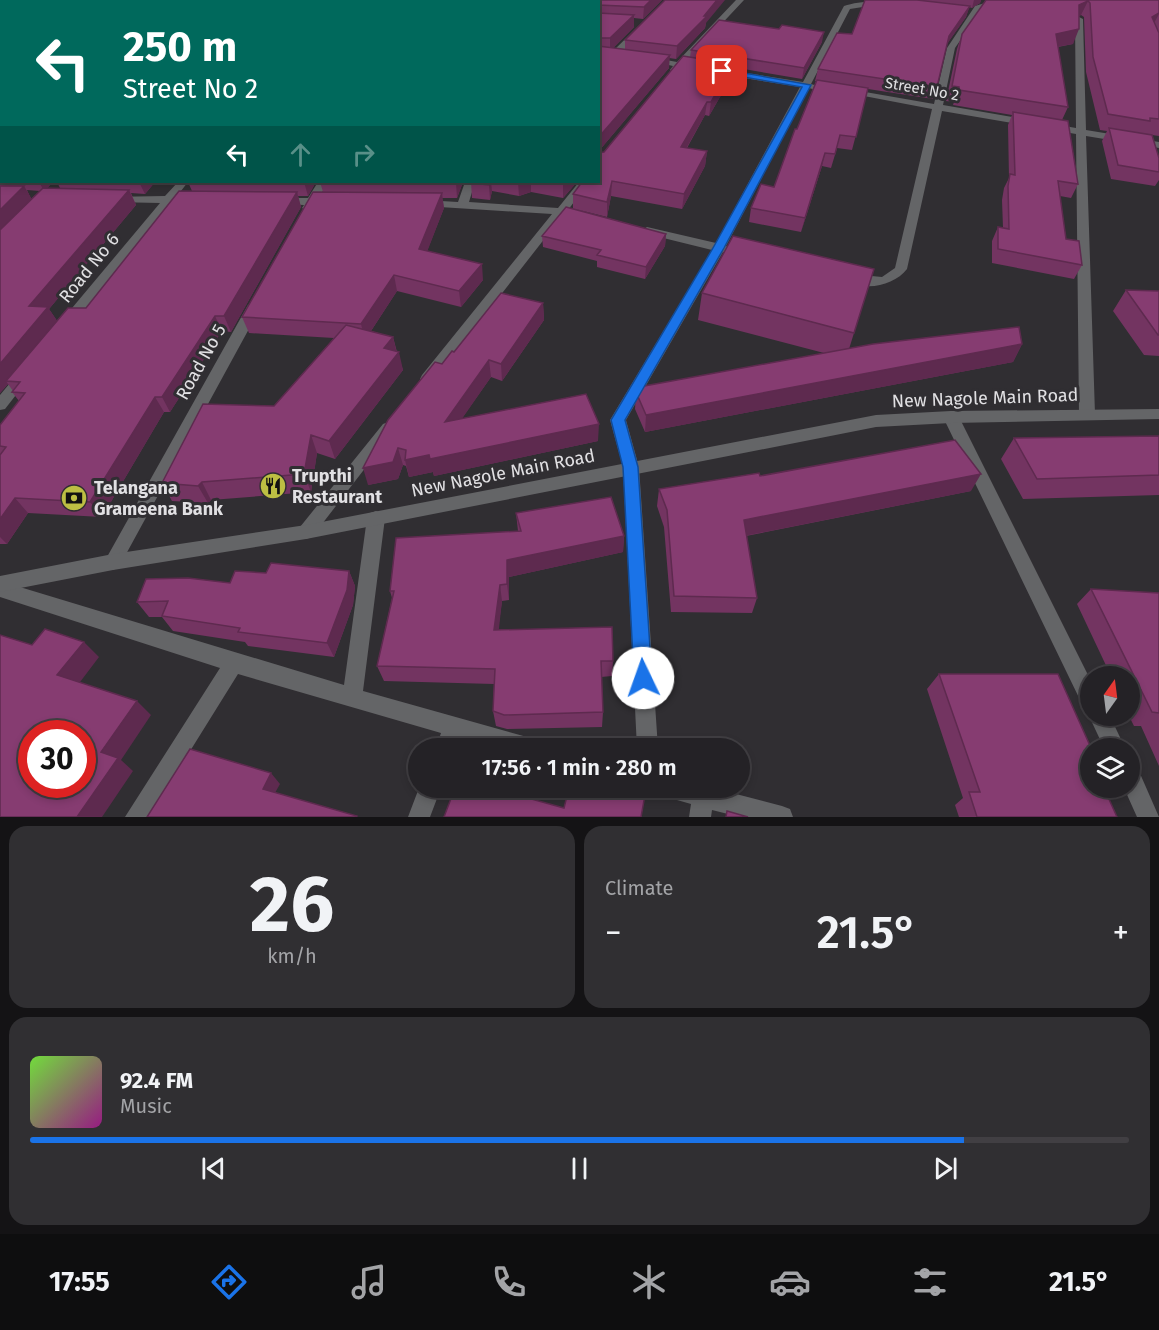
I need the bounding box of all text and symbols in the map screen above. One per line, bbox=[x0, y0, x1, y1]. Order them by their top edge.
text: 250 m bbox=[123, 22, 237, 72]
icon: left bbox=[24, 24, 102, 102]
pin bbox=[696, 45, 747, 96]
icon: arrive bbox=[705, 54, 738, 87]
text: Street No 2 bbox=[123, 73, 258, 105]
street label: Street No 2 bbox=[883, 74, 961, 104]
icon: left bbox=[221, 138, 254, 171]
icon: ahead bbox=[284, 138, 317, 171]
icon: right bbox=[347, 138, 380, 171]
street label: Road No 6 bbox=[54, 229, 124, 307]
street label: Road No 5 bbox=[171, 320, 231, 404]
street label: New Nagole Main Road bbox=[891, 384, 1079, 412]
street label: New Nagole Main Road bbox=[409, 444, 597, 502]
place label: Trupthi Restaurant bbox=[292, 465, 383, 508]
restaurant icon: Trupthi Restaurant bbox=[258, 471, 288, 501]
place label: Telangana Grameena Bank bbox=[94, 477, 224, 520]
bank icon: Telangana Grameena Bank bbox=[59, 483, 89, 513]
position arrow bbox=[611, 646, 675, 710]
north arrow bbox=[1080, 666, 1140, 726]
map controls bbox=[1080, 666, 1140, 798]
speed limit sign: 30 bbox=[18, 720, 96, 798]
button: layers bbox=[1080, 738, 1140, 798]
text: 17:56 · 1 min · 280 m bbox=[481, 754, 677, 781]
text: 26 bbox=[250, 858, 334, 952]
text: Climate bbox=[605, 876, 673, 900]
text: 21.5° bbox=[817, 906, 917, 960]
text: − bbox=[605, 913, 622, 953]
text: + bbox=[1113, 913, 1129, 953]
text: km/h bbox=[267, 944, 317, 968]
text: 92.4 FM bbox=[120, 1067, 193, 1094]
text: Music bbox=[120, 1094, 172, 1118]
icon: previous bbox=[197, 1152, 230, 1185]
icon: pause bbox=[563, 1152, 596, 1185]
icon: next bbox=[929, 1152, 962, 1185]
icon: directions bbox=[208, 1261, 250, 1303]
icon: music bbox=[348, 1261, 390, 1303]
icon: phone bbox=[488, 1261, 530, 1303]
icon: climate bbox=[628, 1261, 670, 1303]
icon: car bbox=[769, 1261, 811, 1303]
icon: filters bbox=[909, 1261, 951, 1303]
text: 17:55 bbox=[49, 1266, 110, 1298]
text: 21.5° bbox=[1049, 1266, 1110, 1298]

